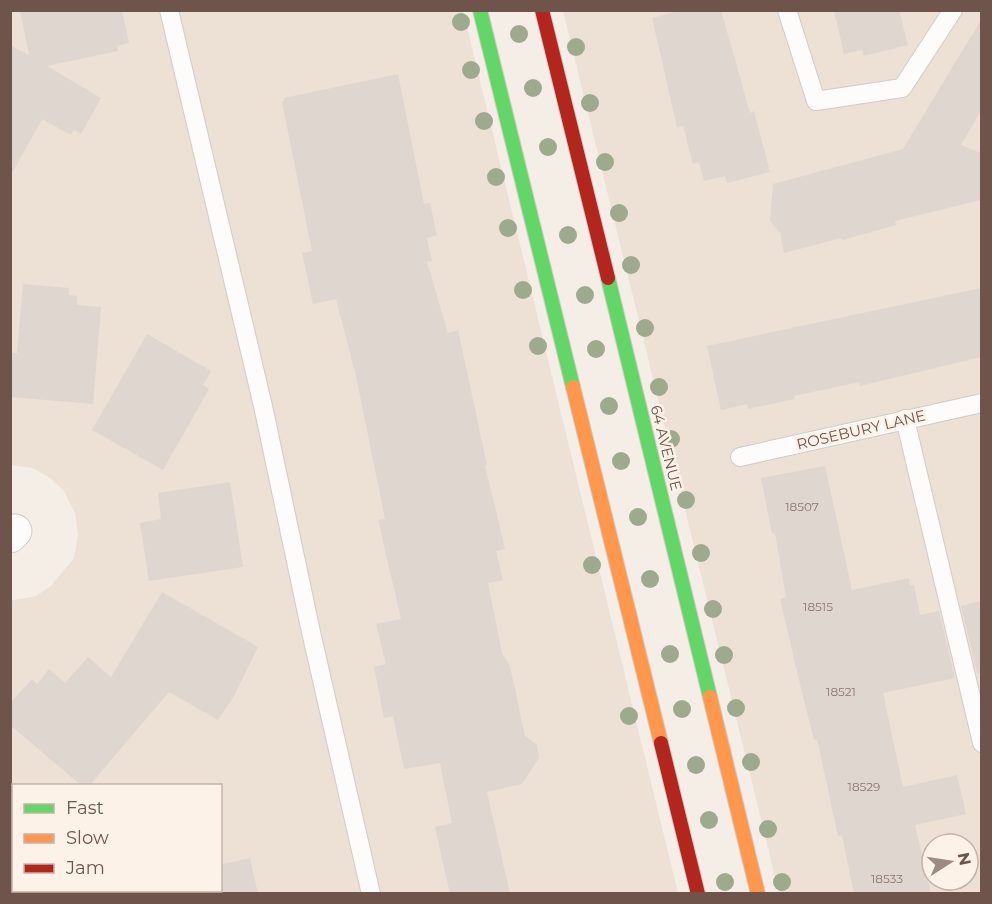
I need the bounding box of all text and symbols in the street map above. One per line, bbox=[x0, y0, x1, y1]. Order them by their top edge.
street label: 64 AVENUE bbox=[647, 403, 686, 493]
street label: ROSEBURY LANE bbox=[795, 405, 927, 454]
house number: 18507 bbox=[785, 499, 819, 514]
house number: 18515 bbox=[803, 599, 833, 614]
house number: 18521 bbox=[826, 684, 856, 699]
house number: 18529 bbox=[848, 779, 880, 794]
legend bbox=[12, 784, 222, 892]
text: Fast bbox=[66, 797, 104, 819]
text: Slow bbox=[66, 827, 109, 849]
north arrow bbox=[920, 832, 980, 892]
text: N bbox=[954, 851, 975, 867]
text: Jam bbox=[65, 857, 105, 879]
house number: 18533 bbox=[871, 871, 903, 886]

